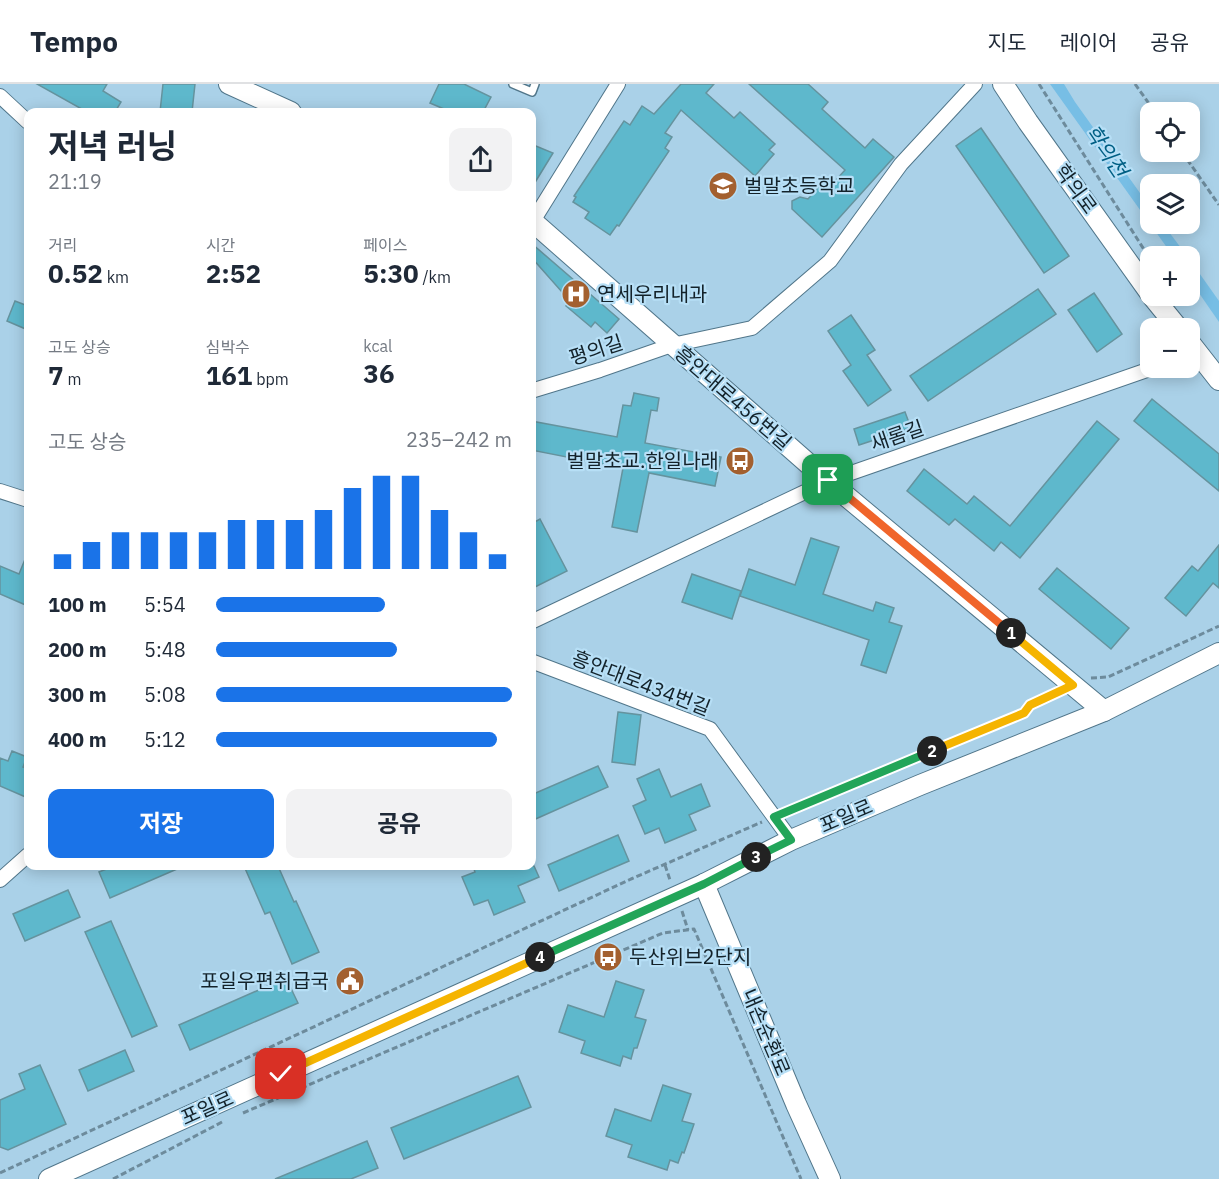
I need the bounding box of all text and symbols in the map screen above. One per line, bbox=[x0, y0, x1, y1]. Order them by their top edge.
text: Tempo bbox=[30, 23, 118, 60]
text: 지도 bbox=[988, 28, 1026, 56]
text: 레이어 bbox=[1059, 28, 1117, 56]
text: 공유 bbox=[1150, 28, 1189, 56]
map controls bbox=[1140, 102, 1200, 378]
button: locate bbox=[1140, 102, 1200, 162]
water label: 학의천 bbox=[1079, 119, 1136, 185]
text: 저녁 러닝 bbox=[48, 124, 177, 167]
button: share bbox=[449, 128, 512, 191]
street label: 학의로 bbox=[1049, 158, 1104, 219]
text: 21:19 bbox=[48, 168, 102, 195]
school or university icon: 벌말초등학교 bbox=[707, 170, 739, 202]
place label: 벌말초등학교 bbox=[744, 172, 854, 199]
button: layers bbox=[1140, 174, 1200, 234]
text: 거리 bbox=[48, 235, 77, 255]
text: 시간 bbox=[206, 235, 235, 255]
text: 페이스 bbox=[363, 235, 408, 255]
button: + bbox=[1140, 246, 1200, 306]
text: 0.52 bbox=[48, 256, 103, 290]
text: 2:52 bbox=[206, 256, 261, 290]
text: 5:30 bbox=[363, 256, 419, 290]
text: km bbox=[103, 267, 129, 287]
text: /km bbox=[419, 267, 451, 287]
hospital icon: 연세우리내과 bbox=[560, 278, 592, 310]
place label: 연세우리내과 bbox=[597, 280, 707, 307]
button: − bbox=[1140, 318, 1200, 378]
street label: 평의길 bbox=[565, 328, 626, 371]
text: kcal bbox=[363, 336, 392, 356]
text: 고도 상승 bbox=[48, 337, 111, 357]
text: 심박수 bbox=[206, 337, 250, 357]
street label: 흥안대로456번길 bbox=[669, 339, 797, 456]
text: 36 bbox=[363, 356, 395, 390]
text: 7 bbox=[48, 358, 64, 392]
text: 161 bbox=[206, 358, 252, 392]
text: m bbox=[64, 369, 81, 389]
text: bpm bbox=[252, 369, 289, 389]
street label: 새롬길 bbox=[866, 414, 927, 457]
text: 235–242 m bbox=[406, 426, 512, 453]
text: 고도 상승 bbox=[48, 428, 126, 455]
bus stop icon: 벌말초교.한일나래 bbox=[724, 445, 756, 477]
place label: 벌말초교.한일나래 bbox=[566, 447, 719, 474]
pin bbox=[802, 454, 853, 505]
icon: arrive bbox=[811, 463, 844, 496]
text: 100 m bbox=[48, 591, 107, 618]
text: 5:54 bbox=[144, 591, 186, 618]
pin: 1 bbox=[996, 618, 1026, 648]
text: 1 bbox=[1006, 623, 1016, 643]
text: 200 m bbox=[48, 636, 107, 663]
text: 5:48 bbox=[144, 636, 186, 663]
street label: 흥안대로434번길 bbox=[568, 644, 714, 721]
text: 300 m bbox=[48, 681, 107, 708]
text: 5:08 bbox=[144, 681, 186, 708]
text: 400 m bbox=[48, 726, 107, 753]
text: 5:12 bbox=[144, 726, 186, 753]
pin: 2 bbox=[917, 736, 947, 766]
text: 2 bbox=[927, 741, 937, 761]
button: 저장 bbox=[48, 789, 274, 858]
button: 공유 bbox=[286, 789, 512, 858]
street label: 포일로 bbox=[815, 792, 876, 839]
pin: 3 bbox=[741, 842, 771, 872]
text: 3 bbox=[751, 847, 761, 867]
bus stop icon: 두산위브2단지 bbox=[592, 941, 624, 973]
pin: 4 bbox=[525, 942, 555, 972]
place label: 두산위브2단지 bbox=[629, 943, 751, 970]
text: 4 bbox=[535, 947, 545, 967]
public building icon: 포일우편취급국 bbox=[334, 965, 366, 997]
place label: 포일우편취급국 bbox=[200, 967, 329, 994]
street label: 내손순환로 bbox=[736, 984, 797, 1079]
pin bbox=[255, 1048, 306, 1099]
icon: check bbox=[264, 1057, 297, 1090]
street label: 포일로 bbox=[176, 1084, 238, 1131]

